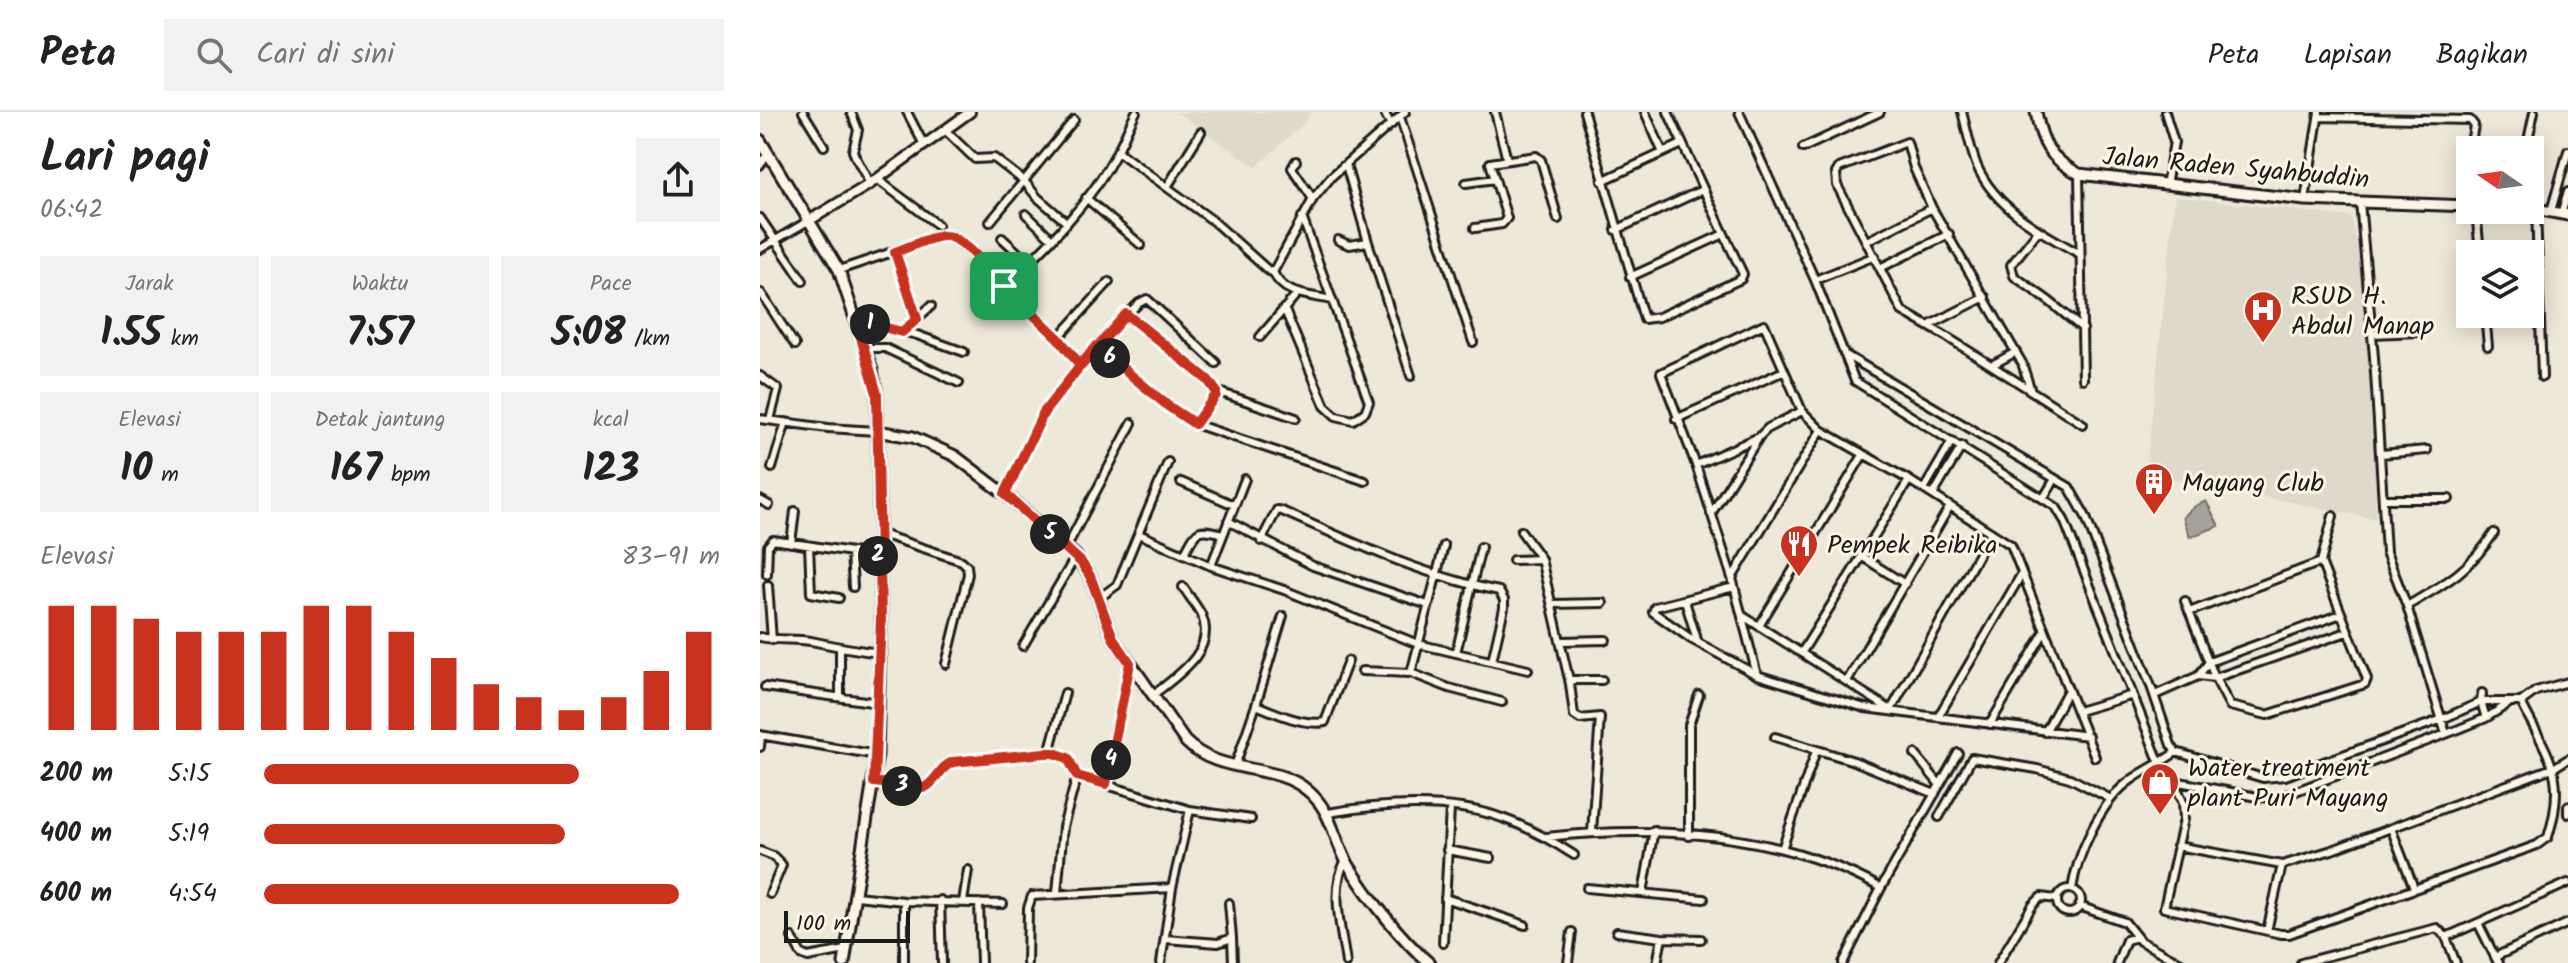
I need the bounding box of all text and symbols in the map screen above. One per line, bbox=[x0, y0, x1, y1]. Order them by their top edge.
search box bbox=[164, 19, 724, 91]
text: Peta bbox=[40, 25, 116, 85]
text: Cari di sini bbox=[256, 31, 394, 79]
icon: search bbox=[192, 33, 236, 77]
text: Peta bbox=[2208, 33, 2259, 78]
text: Lapisan bbox=[2303, 33, 2392, 78]
text: Bagikan bbox=[2436, 33, 2528, 78]
text: Lari pagi bbox=[40, 124, 210, 194]
street label: Jalan Raden Syahbuddin bbox=[2101, 136, 2371, 202]
north arrow bbox=[2456, 136, 2544, 224]
map controls bbox=[2456, 136, 2544, 328]
button: share bbox=[636, 138, 720, 222]
text: 06:42 bbox=[40, 189, 103, 231]
button: layers bbox=[2456, 240, 2544, 328]
pin bbox=[970, 252, 1038, 320]
icon: arrive bbox=[982, 264, 1026, 308]
text: Jarak bbox=[125, 267, 174, 302]
text: Waktu bbox=[352, 267, 408, 302]
text: Pace bbox=[590, 267, 632, 302]
place label: RSUD H. Abdul Manap bbox=[2291, 276, 2434, 348]
hospital icon: RSUD H. Abdul Manap bbox=[2242, 289, 2284, 344]
text: 1.55 bbox=[100, 302, 162, 366]
text: 7:57 bbox=[346, 302, 414, 366]
text: 5:08 bbox=[551, 302, 626, 366]
pin: 1 bbox=[850, 304, 890, 344]
text: 1 bbox=[867, 306, 873, 341]
text: km bbox=[162, 322, 199, 357]
text: /km bbox=[626, 322, 670, 357]
pin: 6 bbox=[1090, 338, 1130, 378]
text: 6 bbox=[1104, 340, 1116, 375]
text: Elevasi bbox=[118, 403, 181, 438]
text: Detak jantung bbox=[315, 403, 445, 438]
text: kcal bbox=[593, 403, 629, 438]
text: 10 bbox=[120, 438, 152, 502]
text: 167 bbox=[329, 438, 382, 502]
text: 123 bbox=[582, 438, 639, 502]
text: m bbox=[152, 458, 179, 493]
text: bpm bbox=[382, 458, 431, 493]
building icon: Mayang Club bbox=[2133, 461, 2175, 516]
place label: Mayang Club bbox=[2182, 463, 2324, 505]
pin: 5 bbox=[1030, 514, 1070, 554]
text: 5 bbox=[1044, 516, 1056, 551]
restaurant icon: Pempek Reibika bbox=[1778, 523, 1820, 578]
place label: Pempek Reibika bbox=[1827, 525, 1998, 567]
text: Elevasi bbox=[40, 536, 114, 578]
text: 83–91 m bbox=[622, 536, 720, 578]
pin: 2 bbox=[858, 536, 898, 576]
text: 2 bbox=[872, 538, 884, 573]
pin: 4 bbox=[1091, 740, 1131, 780]
text: 4 bbox=[1105, 742, 1117, 777]
place label: Water treatment plant Puri Mayang bbox=[2187, 748, 2389, 820]
text: 200 m bbox=[40, 753, 113, 795]
text: 5:15 bbox=[168, 753, 210, 795]
shop icon: Water treatment plant Puri Mayang bbox=[2139, 761, 2181, 816]
pin: 3 bbox=[882, 766, 922, 806]
text: 3 bbox=[896, 768, 908, 803]
text: 400 m bbox=[40, 813, 112, 855]
text: 5:19 bbox=[168, 813, 209, 855]
text: 600 m bbox=[40, 873, 112, 915]
text: 4:54 bbox=[168, 873, 217, 915]
scale bar bbox=[784, 907, 910, 943]
text: 100 m bbox=[796, 907, 851, 942]

